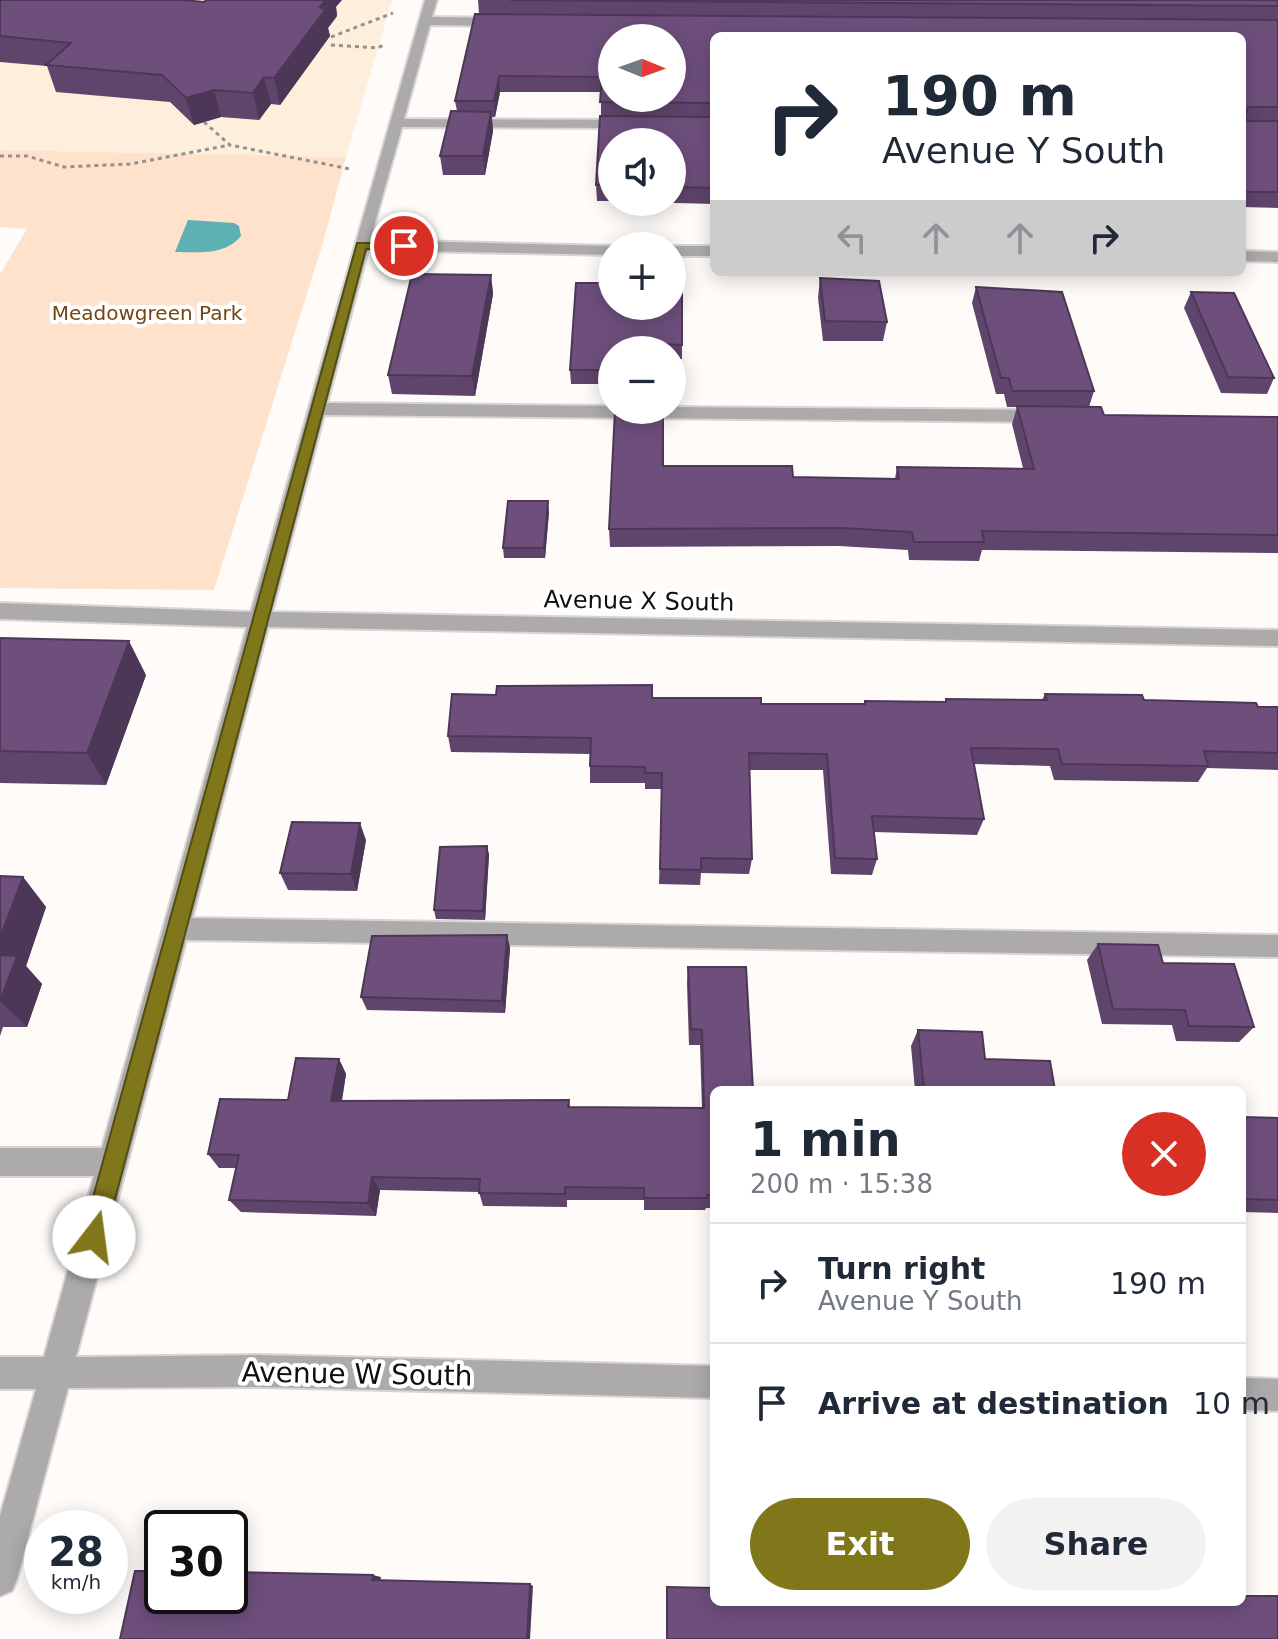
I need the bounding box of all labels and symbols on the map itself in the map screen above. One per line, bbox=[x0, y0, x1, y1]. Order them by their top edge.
north arrow bbox=[598, 24, 686, 112]
pin bbox=[370, 212, 438, 280]
park label: Meadowgreen Park bbox=[52, 301, 243, 325]
street label: Avenue X South bbox=[543, 585, 735, 617]
position arrow bbox=[52, 1195, 136, 1279]
street label: Avenue W South bbox=[241, 1355, 473, 1393]
speed limit sign: 30 bbox=[144, 1510, 248, 1614]

